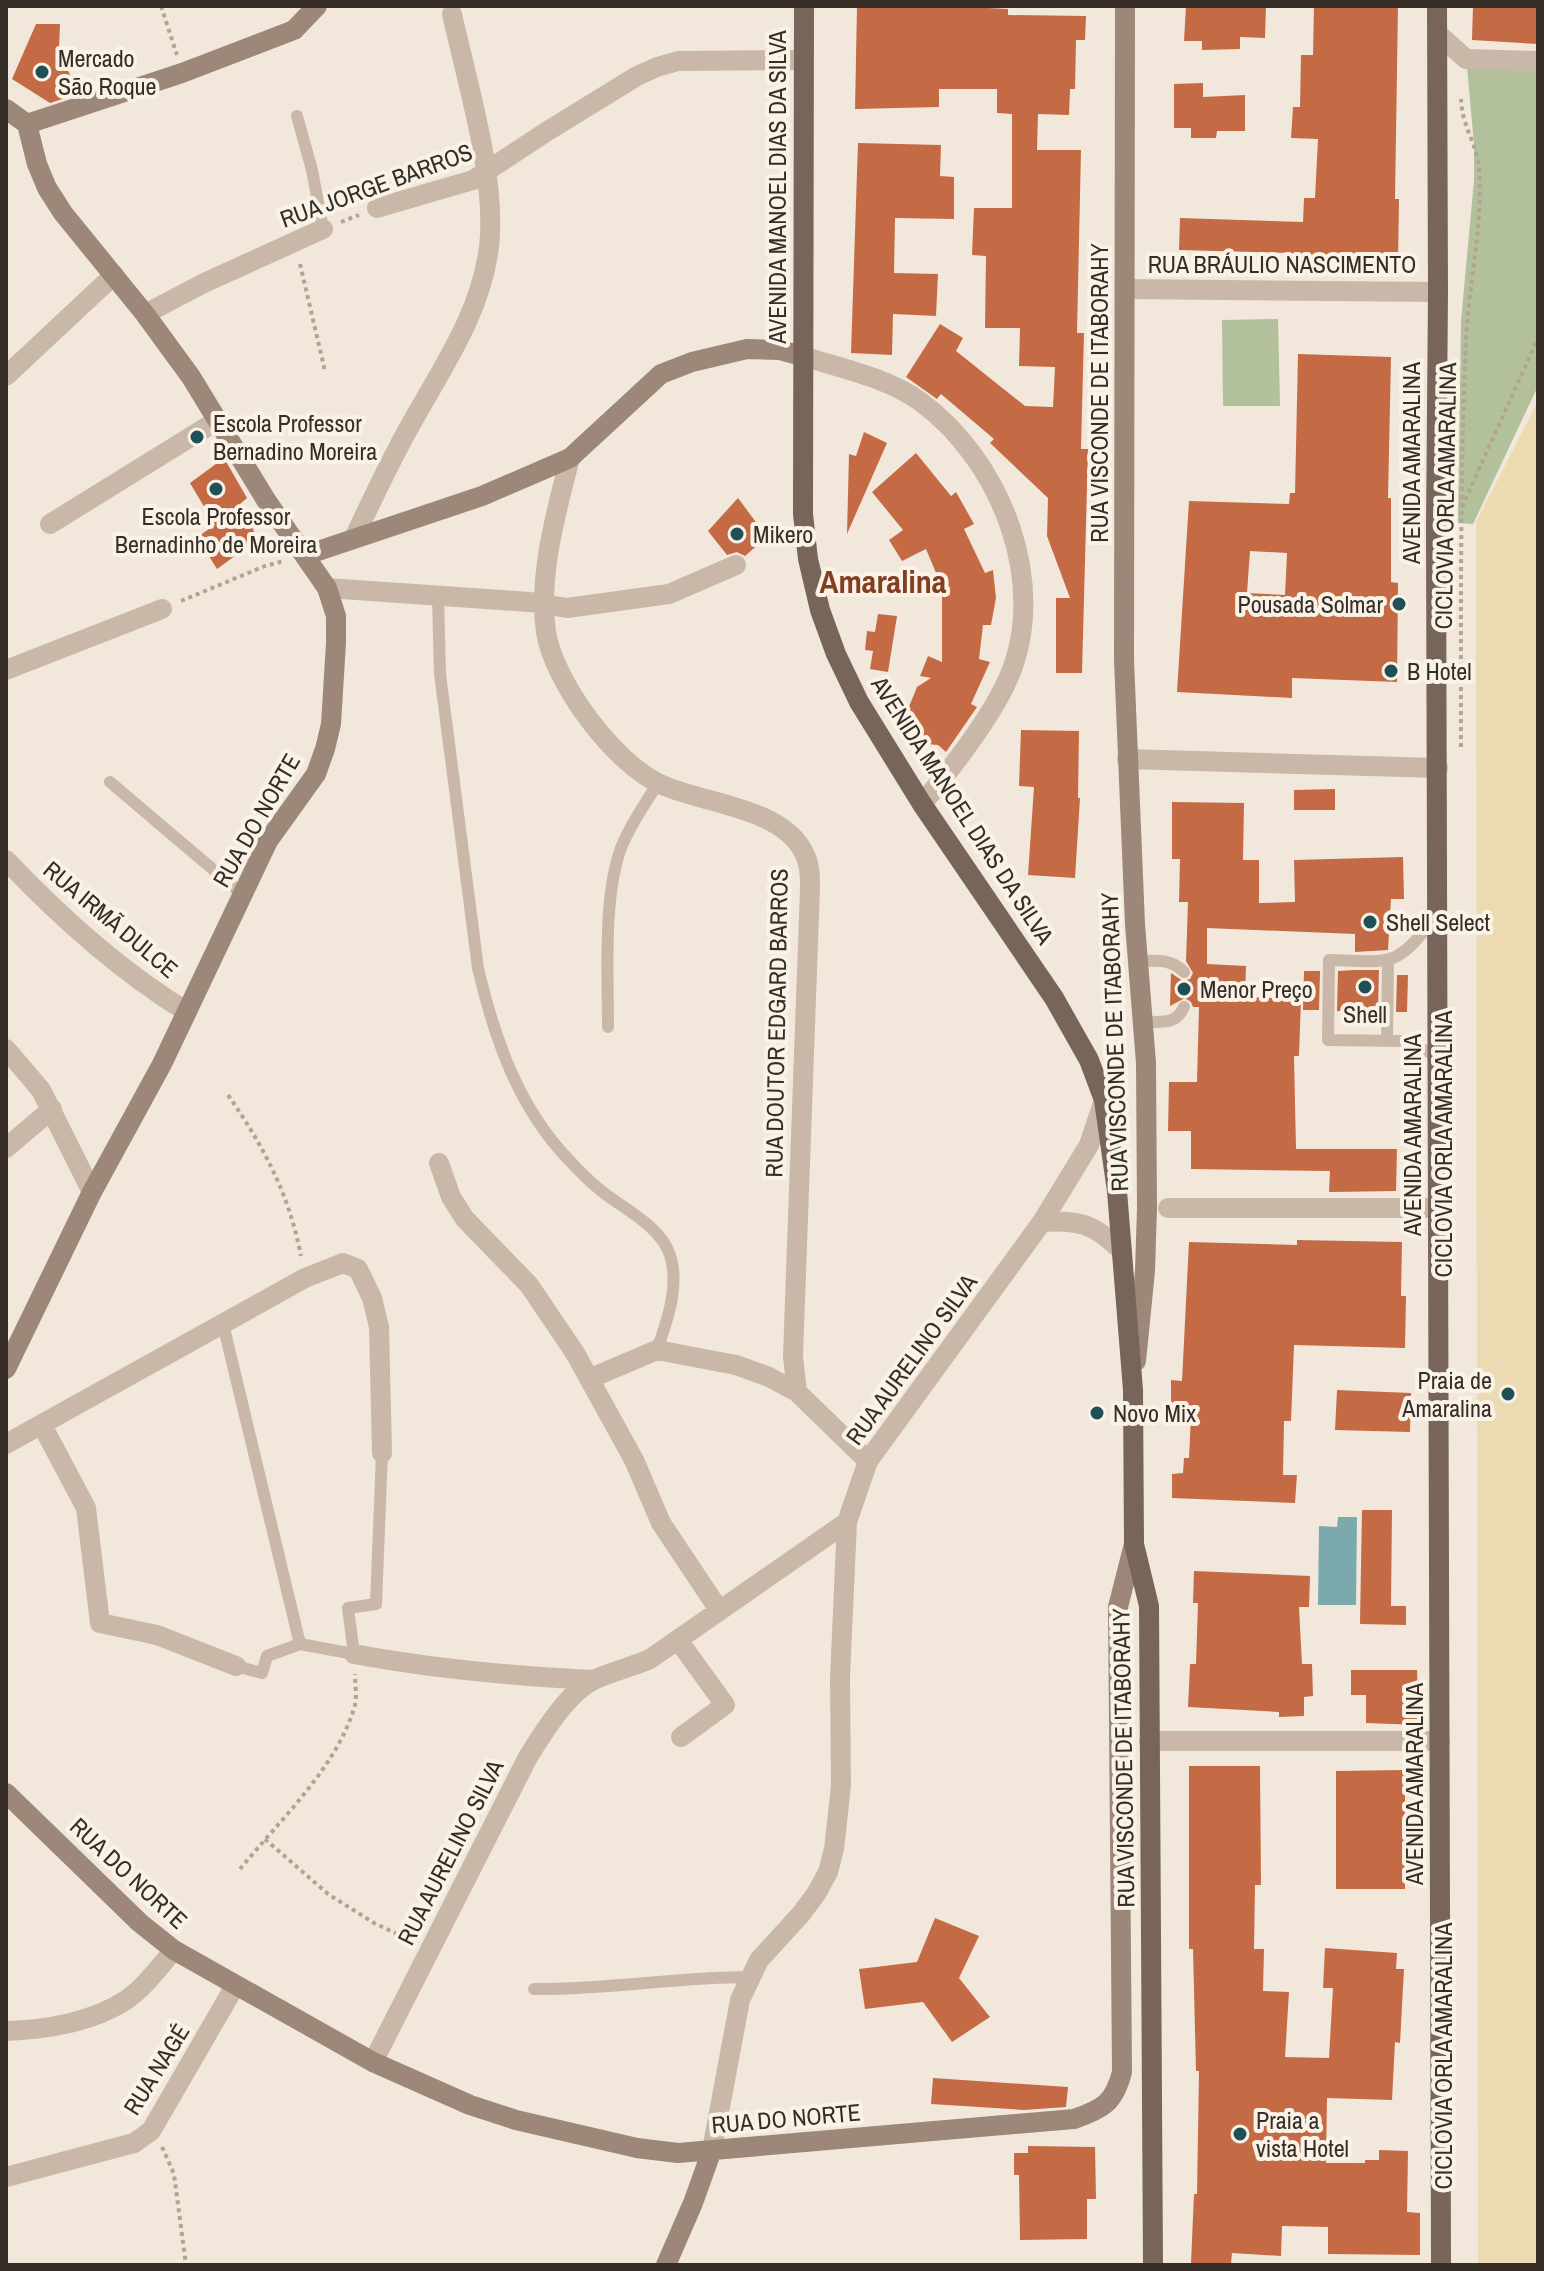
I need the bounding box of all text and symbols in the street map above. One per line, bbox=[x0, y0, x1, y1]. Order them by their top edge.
street label: AVENIDA MANOEL DIAS DA SILVA bbox=[761, 29, 793, 345]
place label: Mercado São Roque bbox=[58, 42, 156, 102]
marker: Mercado São Roque bbox=[33, 63, 51, 81]
street label: RUA JORGE BARROS bbox=[275, 135, 477, 235]
street label: RUA VISCONDE DE ITABORAHY bbox=[1083, 243, 1115, 543]
street label: RUA BRÁULIO NASCIMENTO bbox=[1148, 248, 1416, 280]
street label: AVENIDA AMARALINA bbox=[1395, 361, 1427, 565]
street label: CICLOVIA ORLA AMARALINA bbox=[1427, 361, 1463, 630]
place label: Escola Professor Bernadino Moreira bbox=[213, 407, 377, 467]
marker: Escola Professor Bernadino Moreira bbox=[188, 428, 206, 446]
marker: Escola Professor Bernadinho de Moreira bbox=[207, 480, 225, 498]
place label: Escola Professor Bernadinho de Moreira bbox=[115, 500, 317, 560]
place label: Mikero bbox=[753, 518, 813, 550]
marker: Mikero bbox=[728, 525, 746, 543]
district label: Amaralina bbox=[820, 560, 947, 603]
place label: Pousada Solmar bbox=[1238, 588, 1383, 620]
marker: Pousada Solmar bbox=[1390, 595, 1408, 613]
place label: B Hotel bbox=[1407, 655, 1472, 687]
marker: B Hotel bbox=[1382, 662, 1400, 680]
street label: AVENIDA MANOEL DIAS DA SILVA bbox=[864, 669, 1062, 951]
street label: RUA DO NORTE bbox=[205, 747, 307, 893]
street label: RUA IRMÃ DULCE bbox=[37, 853, 185, 985]
street label: RUA DOUTOR EDGARD BARROS bbox=[757, 868, 795, 1178]
street label: RUA VISCONDE DE ITABORAHY bbox=[1093, 892, 1135, 1192]
place label: Shell Select bbox=[1386, 906, 1490, 938]
marker: Shell Select bbox=[1361, 913, 1379, 931]
place label: Menor Preço bbox=[1200, 973, 1313, 1005]
marker: Shell bbox=[1356, 978, 1374, 996]
marker: Menor Preço bbox=[1175, 980, 1193, 998]
place label: Shell bbox=[1343, 998, 1387, 1030]
street label: CICLOVIA ORLA AMARALINA bbox=[1427, 1010, 1459, 1277]
street label: AVENIDA AMARALINA bbox=[1396, 1033, 1428, 1237]
street label: RUA AURELINO SILVA bbox=[838, 1266, 984, 1451]
place label: Praia de Amaralina bbox=[1401, 1364, 1492, 1424]
marker: Praia de Amaralina bbox=[1499, 1385, 1517, 1403]
place label: Novo Mix bbox=[1113, 1397, 1196, 1429]
marker: Novo Mix bbox=[1088, 1404, 1106, 1422]
street label: RUA VISCONDE DE ITABORAHY bbox=[1104, 1608, 1142, 1908]
street label: AVENIDA AMARALINA bbox=[1398, 1682, 1430, 1886]
street label: RUA AURELINO SILVA bbox=[389, 1753, 511, 1950]
street label: RUA DO NORTE bbox=[63, 1810, 195, 1936]
street label: CICLOVIA ORLA AMARALINA bbox=[1427, 1922, 1459, 2189]
street label: RUA NAGÉ bbox=[115, 2017, 197, 2121]
street label: RUA DO NORTE bbox=[710, 2096, 862, 2140]
place label: Praia a vista Hotel bbox=[1256, 2104, 1349, 2164]
marker: Praia a vista Hotel bbox=[1231, 2125, 1249, 2143]

